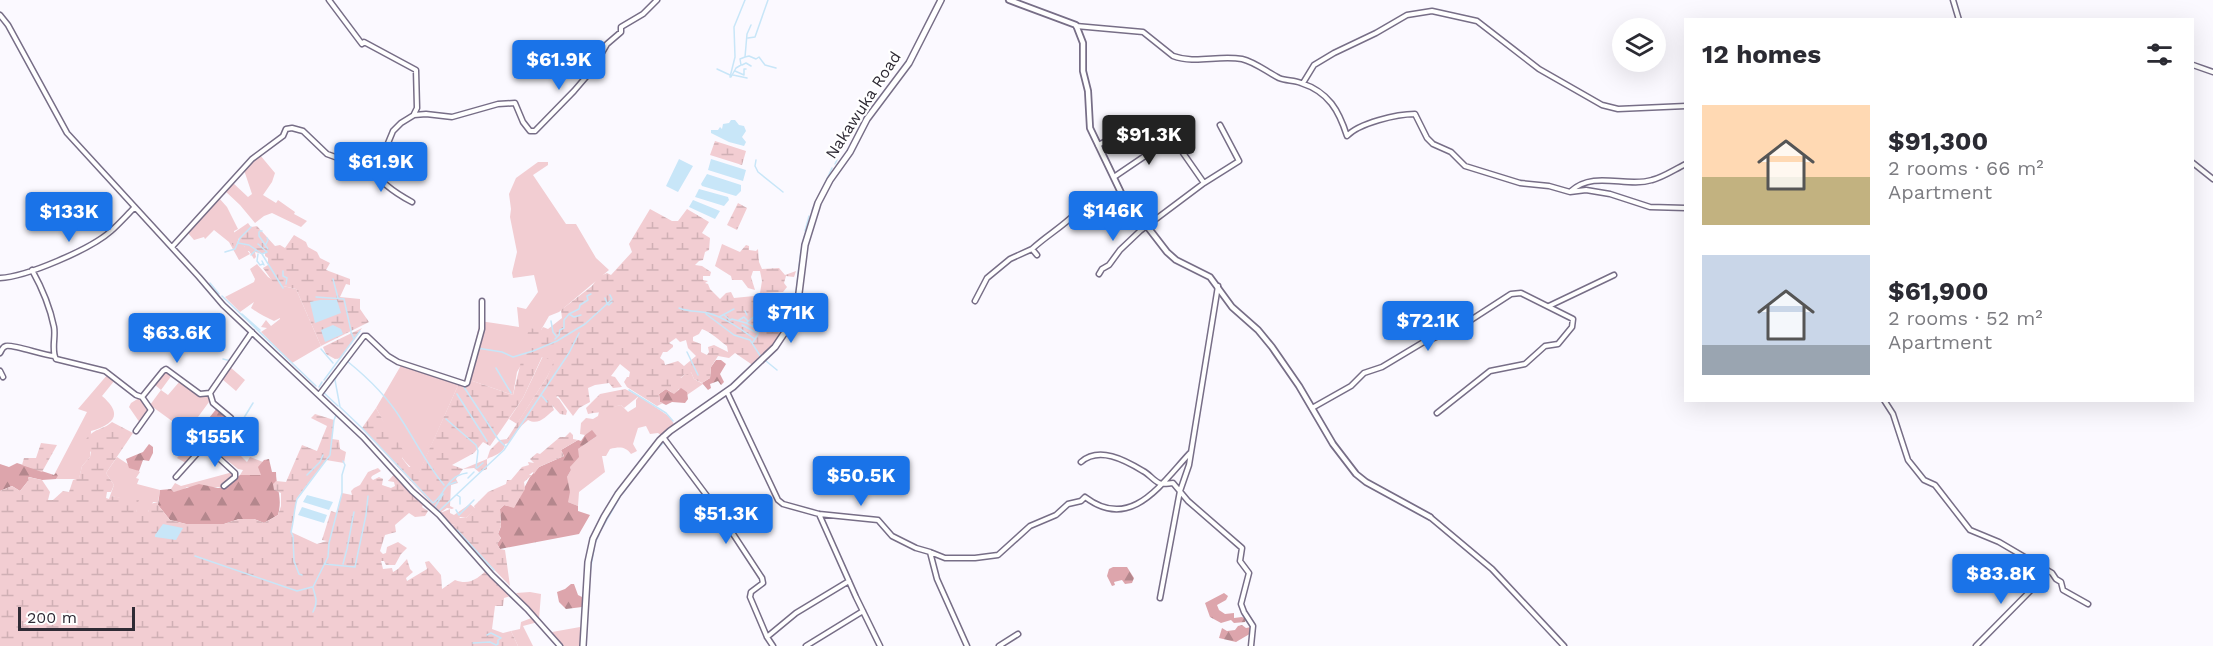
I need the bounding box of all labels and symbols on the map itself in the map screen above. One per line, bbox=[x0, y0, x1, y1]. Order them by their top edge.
pin: $61.9K bbox=[510, 40, 608, 91]
street label: Nakawuka Road bbox=[821, 48, 905, 162]
pin: $91.3K bbox=[1100, 115, 1198, 166]
pin: $61.9K bbox=[332, 142, 430, 193]
pin: $146K bbox=[1071, 191, 1155, 242]
pin: $133K bbox=[27, 192, 111, 243]
pin: $71K bbox=[755, 293, 827, 344]
pin: $72.1K bbox=[1379, 301, 1477, 352]
pin: $63.6K bbox=[128, 313, 226, 364]
pin: $155K bbox=[173, 417, 257, 468]
pin: $50.5K bbox=[812, 456, 910, 507]
pin: $51.3K bbox=[677, 494, 775, 545]
pin: $83.8K bbox=[1952, 554, 2050, 605]
scale bar bbox=[18, 604, 135, 632]

